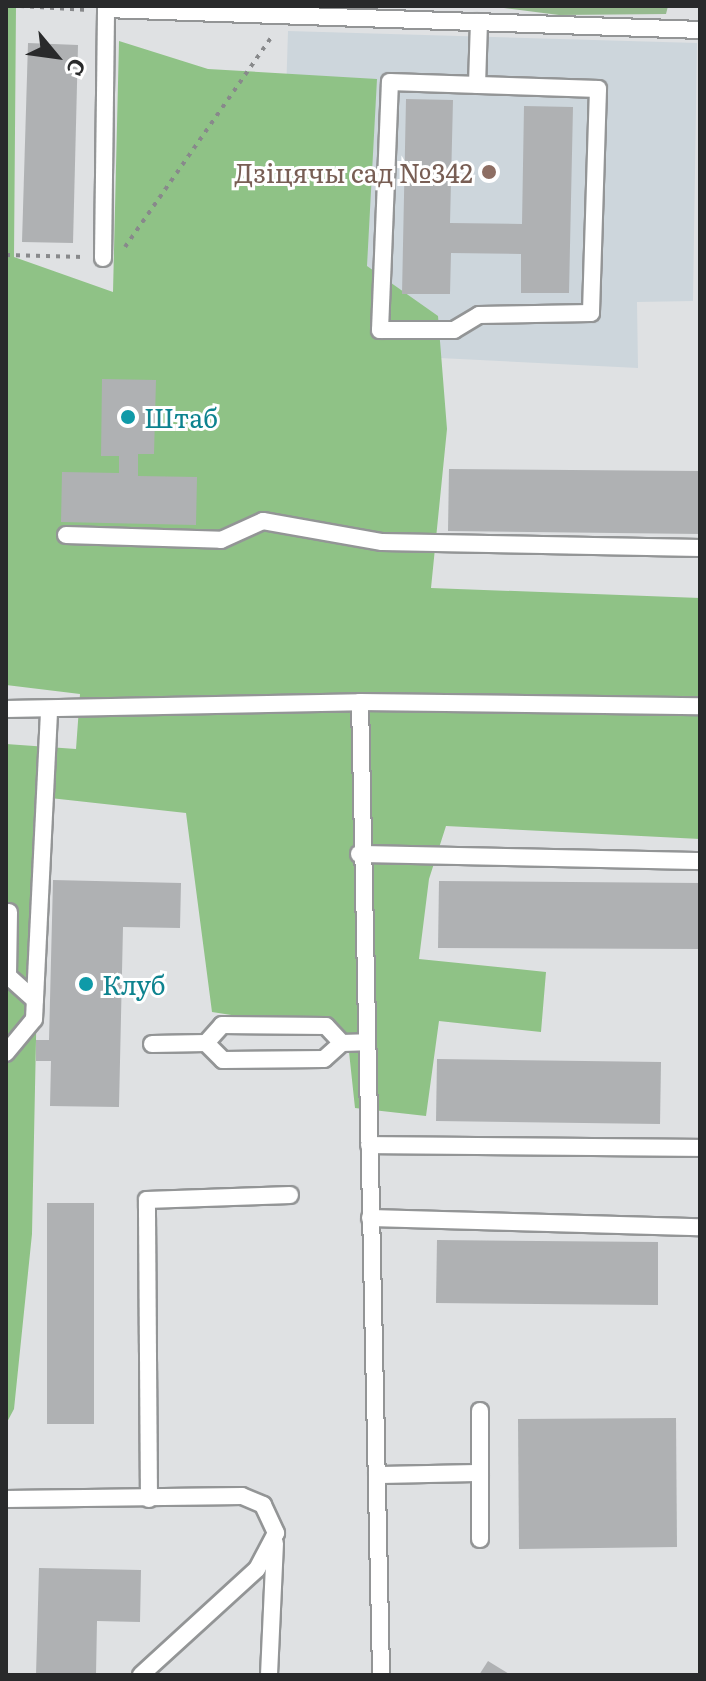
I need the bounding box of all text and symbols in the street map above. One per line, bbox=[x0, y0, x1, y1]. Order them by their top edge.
north arrow bbox=[16, 16, 96, 96]
text: С bbox=[59, 53, 96, 83]
place label: Дзіцячы сад №342 bbox=[235, 156, 473, 188]
marker: Дзіцячы сад №342 bbox=[480, 163, 498, 181]
place label: Штаб bbox=[144, 401, 218, 433]
marker: Штаб bbox=[119, 408, 137, 426]
place label: Клуб bbox=[102, 968, 166, 1000]
marker: Клуб bbox=[77, 975, 95, 993]

